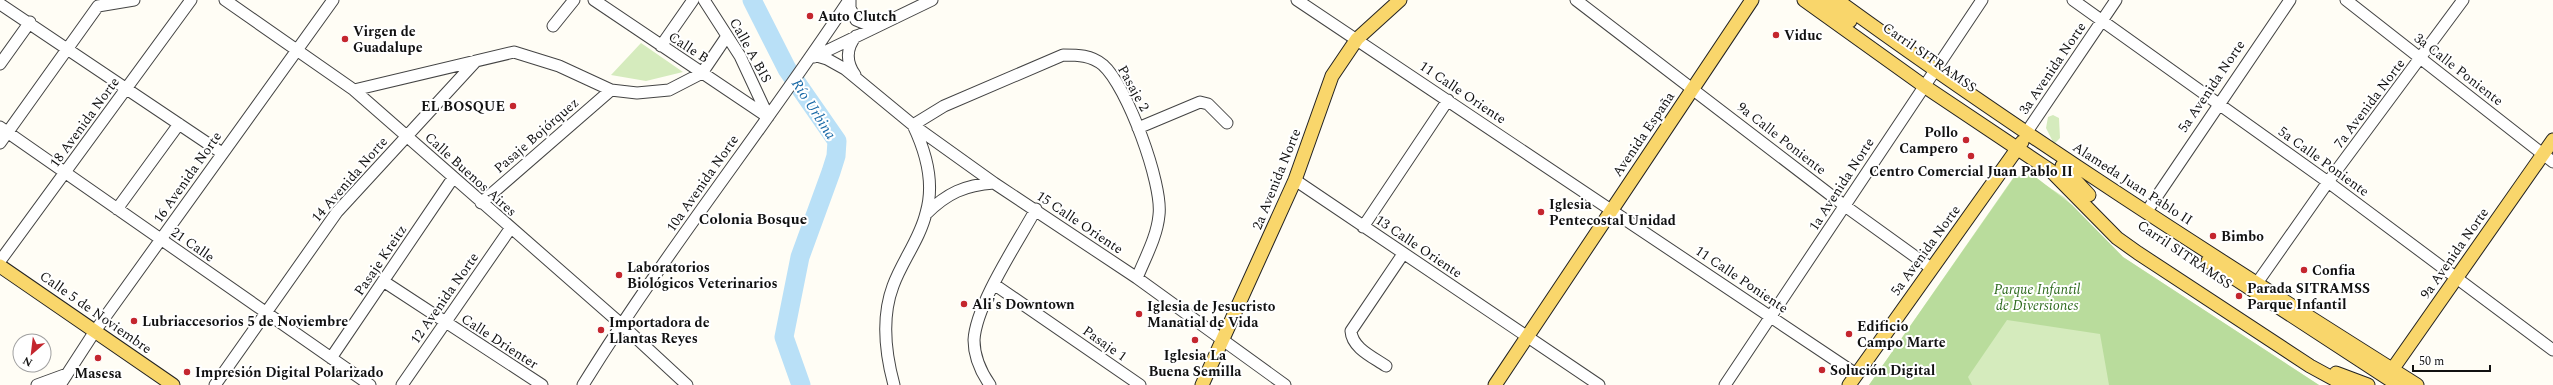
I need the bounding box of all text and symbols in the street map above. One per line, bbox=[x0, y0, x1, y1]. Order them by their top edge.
place label: Auto Clutch bbox=[818, 6, 897, 27]
marker: Auto Clutch bbox=[805, 11, 815, 21]
street label: Calle A BIS bbox=[724, 14, 777, 87]
street label: Carril SITRAMSS bbox=[1878, 17, 1981, 98]
street label: 3a Avenida Norte bbox=[2014, 18, 2091, 119]
place label: Virgen de Guadalupe bbox=[353, 21, 423, 58]
place label: Viduc bbox=[1784, 25, 1823, 46]
street label: Calle B bbox=[664, 26, 713, 68]
street label: 3a Calle Poniente bbox=[2410, 28, 2508, 111]
marker: Viduc bbox=[1771, 30, 1781, 40]
marker: Virgen de Guadalupe bbox=[340, 34, 350, 44]
street label: 5a Avenida Norte bbox=[2173, 36, 2250, 137]
street label: 7a Avenida Norte bbox=[2329, 54, 2410, 153]
street label: 11 Calle Oriente bbox=[1415, 56, 1511, 129]
street label: Pasaje 2 bbox=[1112, 61, 1155, 115]
street label: 18 Avenida Norte bbox=[44, 72, 125, 172]
water label: Río Urbina bbox=[785, 74, 842, 145]
street label: Avenida España bbox=[1607, 87, 1680, 181]
street label: Pasaje Bojórquez bbox=[489, 92, 583, 178]
place label: EL BOSQUE bbox=[421, 96, 505, 117]
street label: 9a Calle Poniente bbox=[1733, 97, 1831, 180]
marker: EL BOSQUE bbox=[508, 101, 518, 111]
street label: 5a Calle Poniente bbox=[2274, 121, 2374, 202]
place label: Pollo Campero bbox=[1899, 122, 1958, 159]
street label: 2a Avenida Norte bbox=[1247, 125, 1306, 233]
street label: 16 Avenida Norte bbox=[148, 127, 227, 227]
street label: Calle Buenos Aires bbox=[420, 127, 521, 222]
street label: 10a Avenida Norte bbox=[661, 130, 744, 236]
street label: 14 Avenida Norte bbox=[306, 132, 393, 227]
street label: 1a Avenida Norte bbox=[1803, 133, 1880, 235]
marker: Pollo Campero bbox=[1961, 135, 1971, 145]
street label: Alameda Juan Pablo II bbox=[2069, 137, 2197, 230]
marker: Centro Comercial Juan Pablo II bbox=[1966, 151, 1976, 161]
place label: Centro Comercial Juan Pablo II bbox=[1869, 161, 2073, 182]
street label: 15 Calle Oriente bbox=[1032, 186, 1128, 259]
place label: Iglesia Pentecostal Unidad bbox=[1549, 194, 1676, 231]
street label: 5a Avenida Norte bbox=[1885, 200, 1966, 300]
street label: 9a Avenida Norte bbox=[2415, 203, 2494, 303]
marker: Iglesia Pentecostal Unidad bbox=[1536, 207, 1546, 217]
district label: Colonia Bosque bbox=[699, 208, 807, 231]
street label: 13 Calle Oriente bbox=[1371, 210, 1467, 283]
street label: Carril SITRAMSS bbox=[2133, 215, 2236, 294]
street label: Pasaje Kreitz bbox=[349, 221, 412, 300]
street label: 21 Calle bbox=[166, 222, 219, 267]
place label: Bimbo bbox=[2221, 226, 2264, 247]
marker: Bimbo bbox=[2208, 231, 2218, 241]
street label: 11 Calle Poniente bbox=[1691, 240, 1793, 319]
street label: 12 Avenida Norte bbox=[405, 248, 484, 348]
place label: Laboratorios Biológicos Veterinarios bbox=[627, 257, 778, 294]
place label: Confia bbox=[2312, 260, 2356, 281]
marker: Confia bbox=[2299, 265, 2309, 275]
street label: Calle 5 de Noviembre bbox=[35, 266, 156, 359]
marker: Laboratorios Biológicos Veterinarios bbox=[614, 270, 624, 280]
place label: Parada SITRAMSS Parque Infantil bbox=[2247, 278, 2370, 315]
park label: Parque Infantil de Diversiones bbox=[1994, 279, 2081, 316]
marker: Parada SITRAMSS Parque Infantil bbox=[2234, 291, 2244, 301]
place label: Ali's Downtown bbox=[972, 294, 1075, 315]
place label: Iglesia de Jesucristo Manatial de Vida bbox=[1147, 296, 1276, 333]
marker: Ali's Downtown bbox=[959, 299, 969, 309]
street label: Calle Drienter bbox=[457, 309, 543, 375]
marker: Iglesia de Jesucristo Manatial de Vida bbox=[1134, 309, 1144, 319]
place label: Lubriaccesorios 5 de Noviembre bbox=[142, 311, 348, 332]
place label: Importadora de Llantas Reyes bbox=[609, 312, 710, 349]
marker: Lubriaccesorios 5 de Noviembre bbox=[129, 316, 139, 326]
place label: Edificio Campo Marte bbox=[1857, 316, 1946, 353]
street label: Pasaje 1 bbox=[1078, 320, 1131, 366]
marker: Importadora de Llantas Reyes bbox=[596, 325, 606, 335]
marker: Edificio Campo Marte bbox=[1844, 329, 1854, 339]
north arrow bbox=[12, 333, 52, 373]
marker: Iglesia La Buena Semilla bbox=[1190, 335, 1200, 345]
place label: Iglesia La Buena Semilla bbox=[1148, 345, 1242, 382]
scale bar bbox=[2413, 347, 2490, 373]
text: N bbox=[20, 352, 35, 371]
text: 50 m bbox=[2419, 352, 2444, 371]
marker: Masesa bbox=[93, 353, 103, 363]
place label: Solución Digital bbox=[1830, 360, 1936, 381]
place label: Impresión Digital Polarizado bbox=[195, 362, 384, 383]
place label: Masesa bbox=[74, 363, 123, 384]
marker: Solución Digital bbox=[1817, 365, 1827, 375]
marker: Impresión Digital Polarizado bbox=[182, 367, 192, 377]

